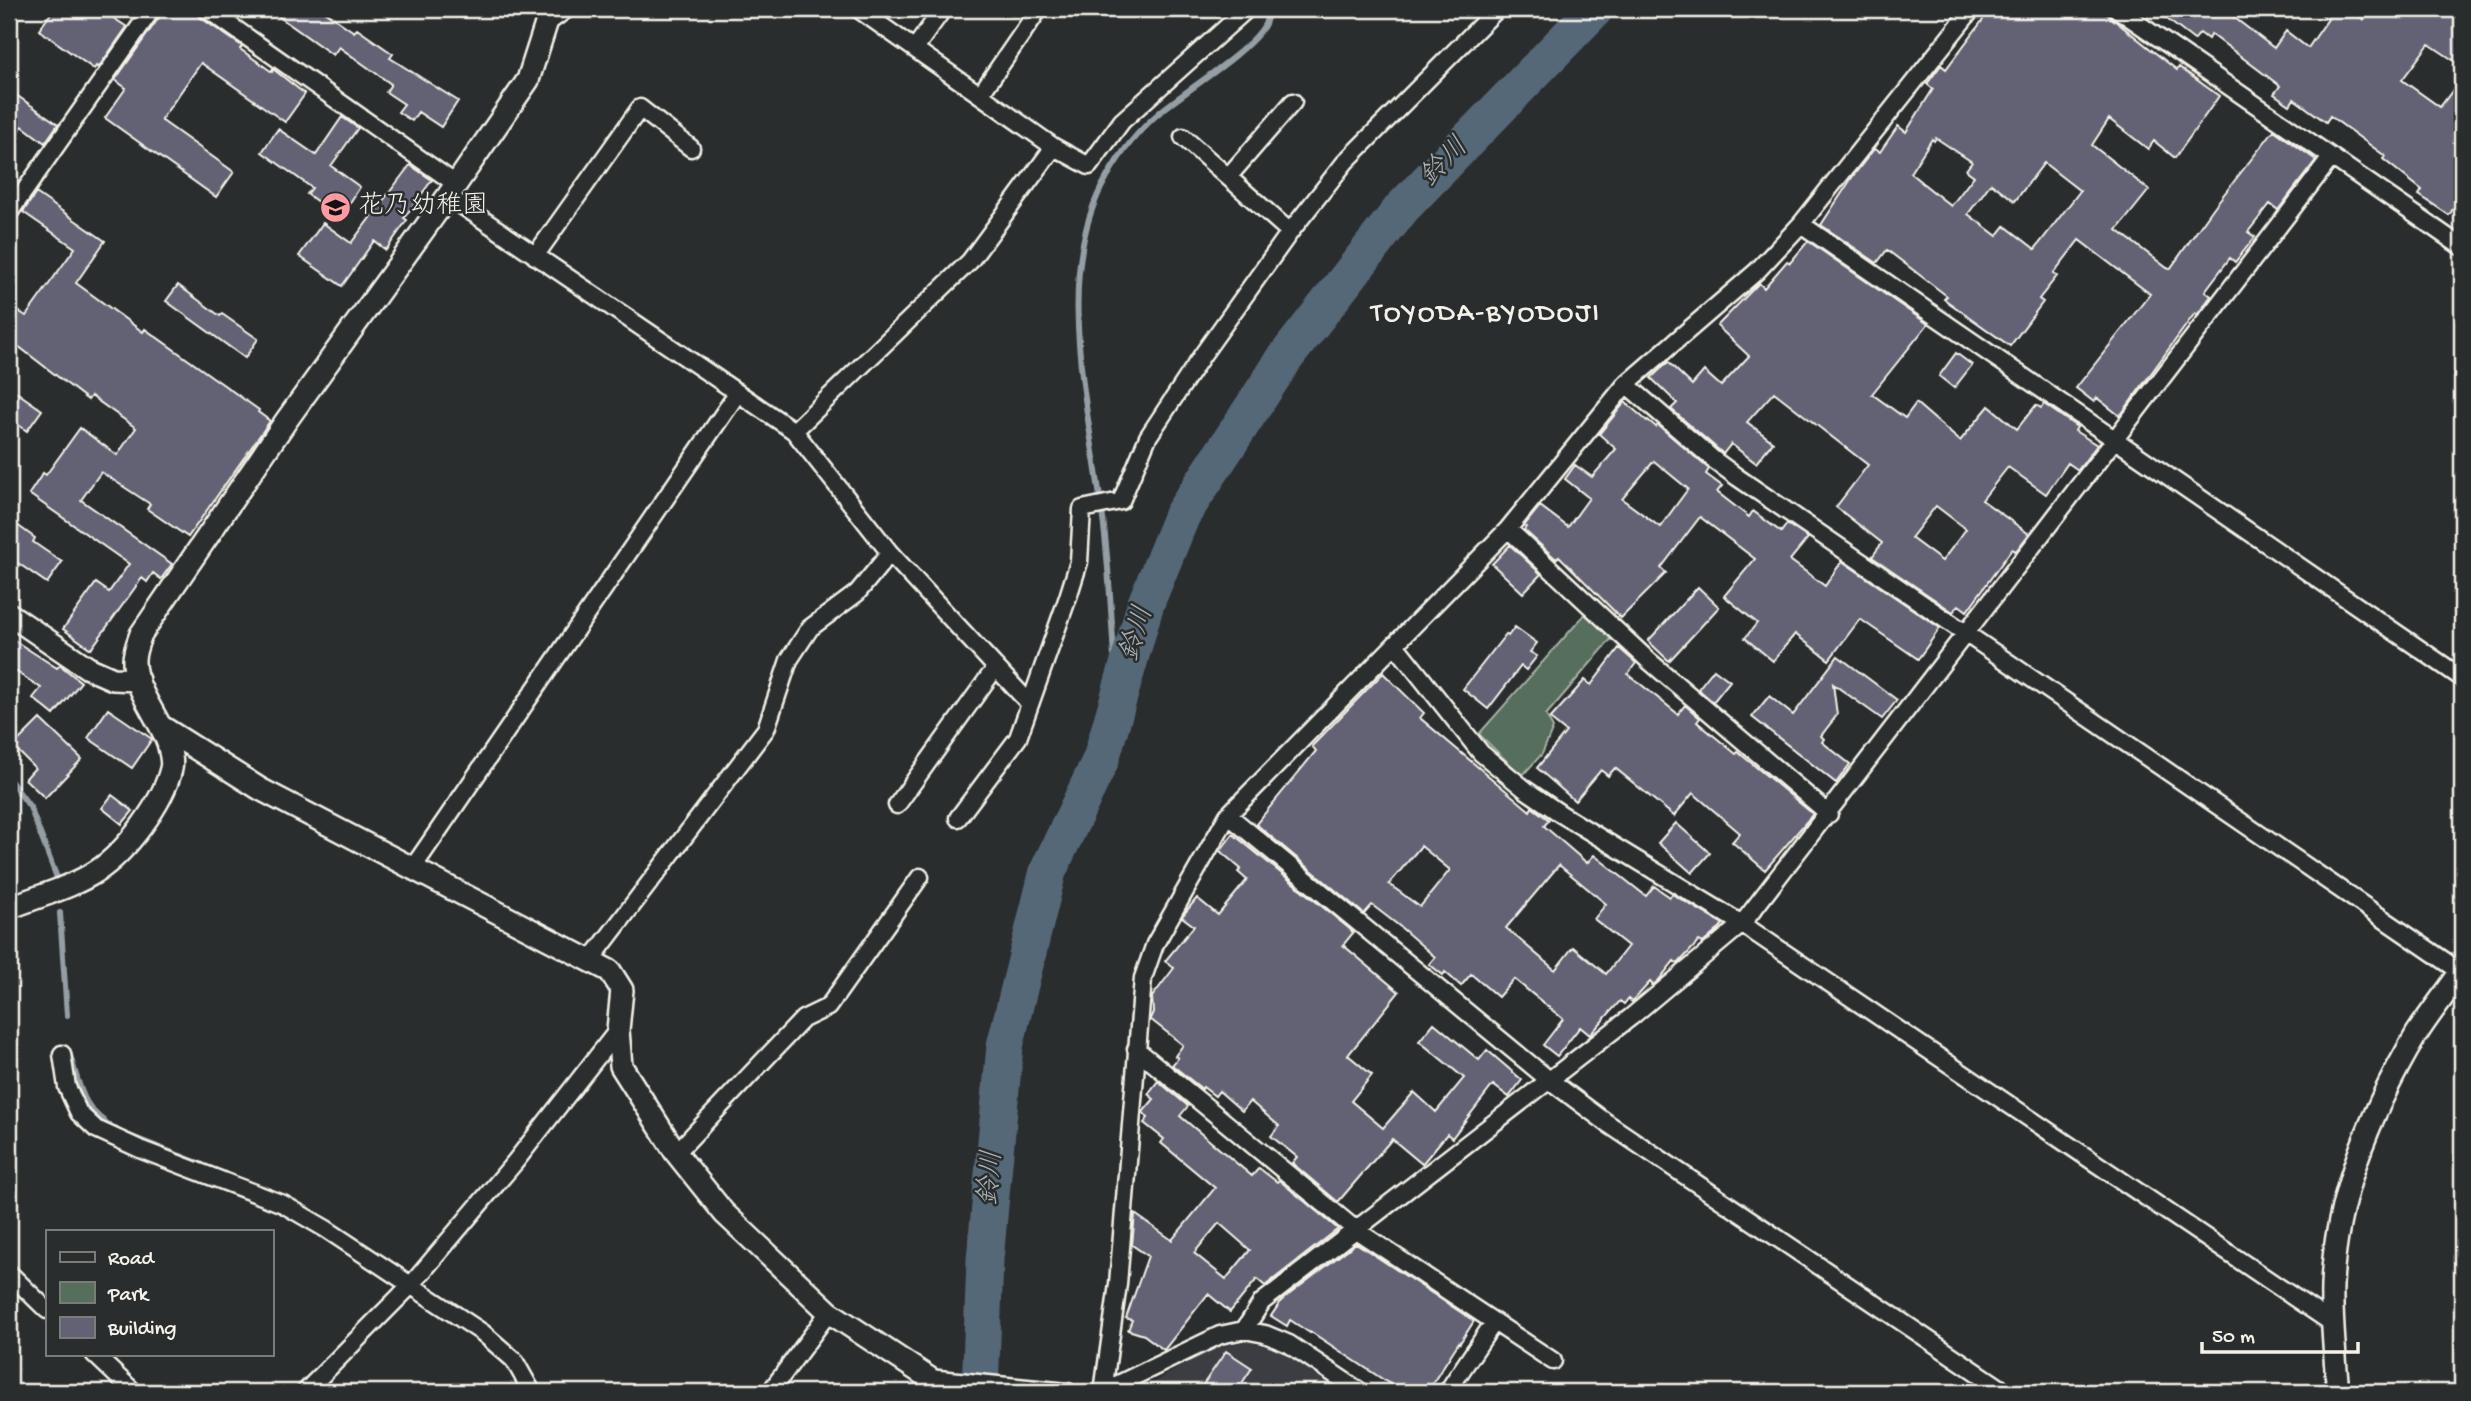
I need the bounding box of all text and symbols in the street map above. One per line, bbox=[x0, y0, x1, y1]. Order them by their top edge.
water label: 鈴川 bbox=[1413, 131, 1476, 195]
school or university icon: 花乃幼稚園 bbox=[318, 190, 352, 224]
place label: 花乃幼稚園 bbox=[358, 191, 488, 223]
district label: TOYODA-BYODOJI bbox=[1369, 298, 1601, 331]
water label: 鈴川 bbox=[1113, 602, 1162, 666]
water label: 鈴川 bbox=[972, 1149, 1011, 1207]
legend bbox=[46, 1230, 273, 1356]
text: Road bbox=[108, 1248, 156, 1273]
text: Park bbox=[107, 1284, 151, 1309]
scale bar bbox=[2202, 1310, 2357, 1354]
text: Building bbox=[107, 1318, 177, 1343]
text: 50 m bbox=[2212, 1326, 2255, 1351]

